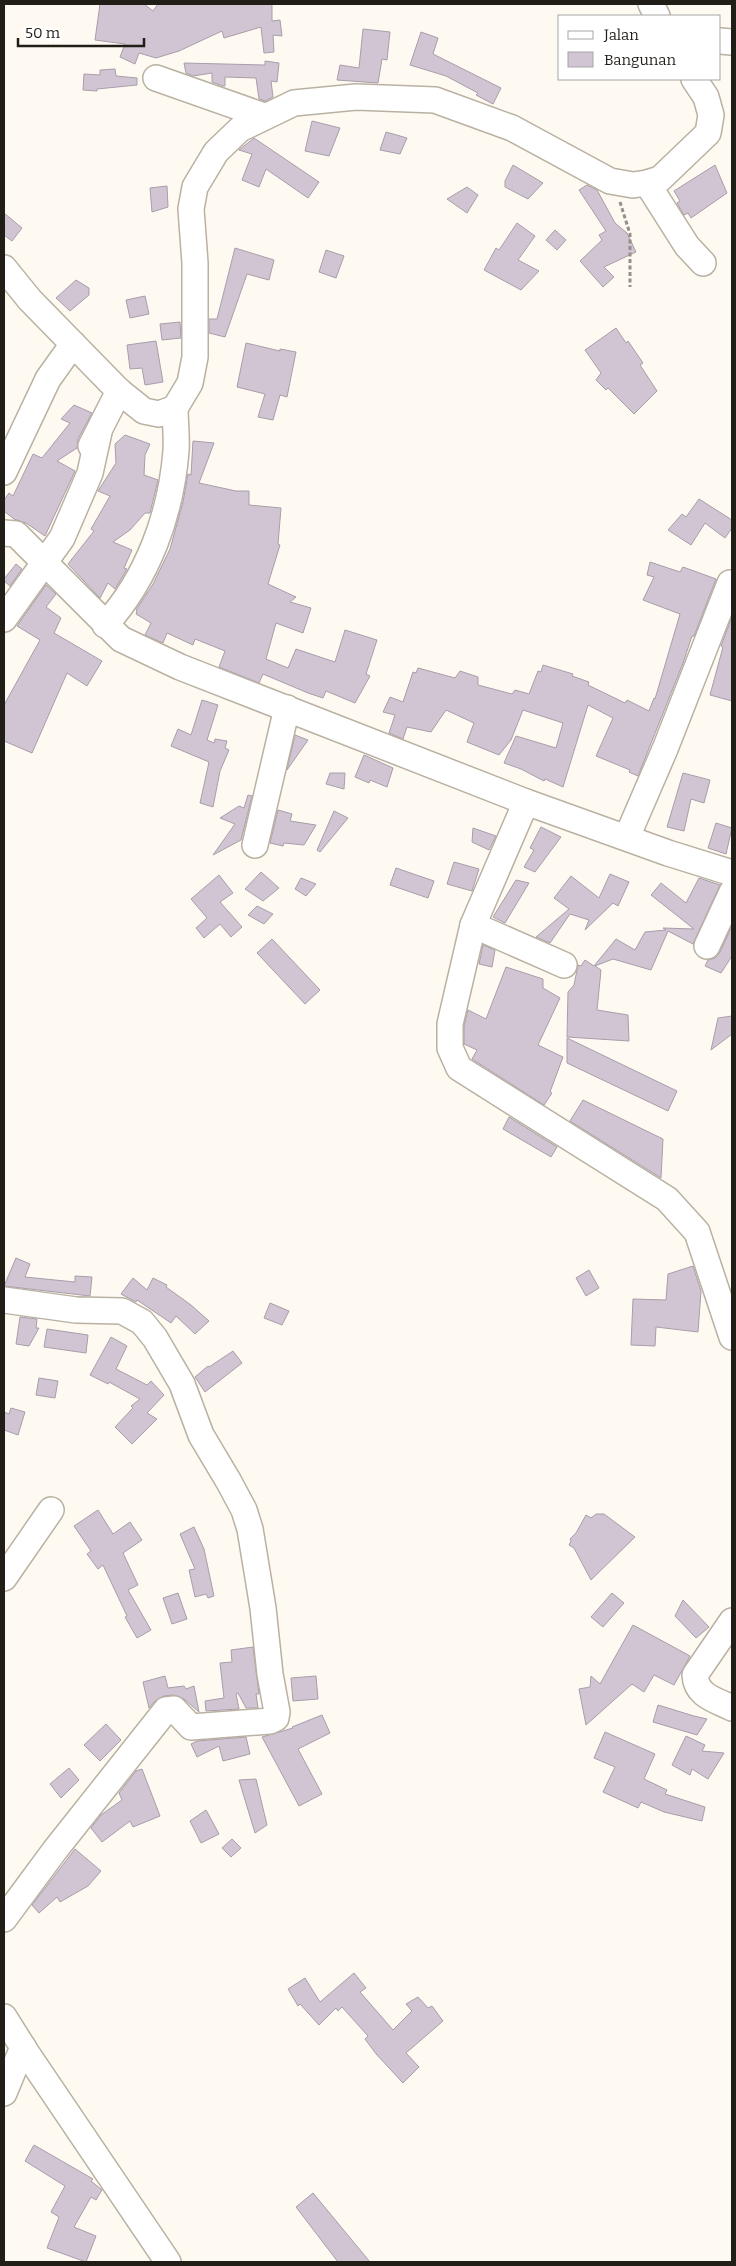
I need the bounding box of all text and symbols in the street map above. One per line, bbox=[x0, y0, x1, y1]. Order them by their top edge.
scale bar bbox=[18, 15, 144, 47]
legend bbox=[558, 15, 721, 80]
text: 50 m bbox=[25, 24, 61, 42]
text: Jalan bbox=[603, 26, 639, 44]
text: Bangunan bbox=[604, 51, 676, 69]

